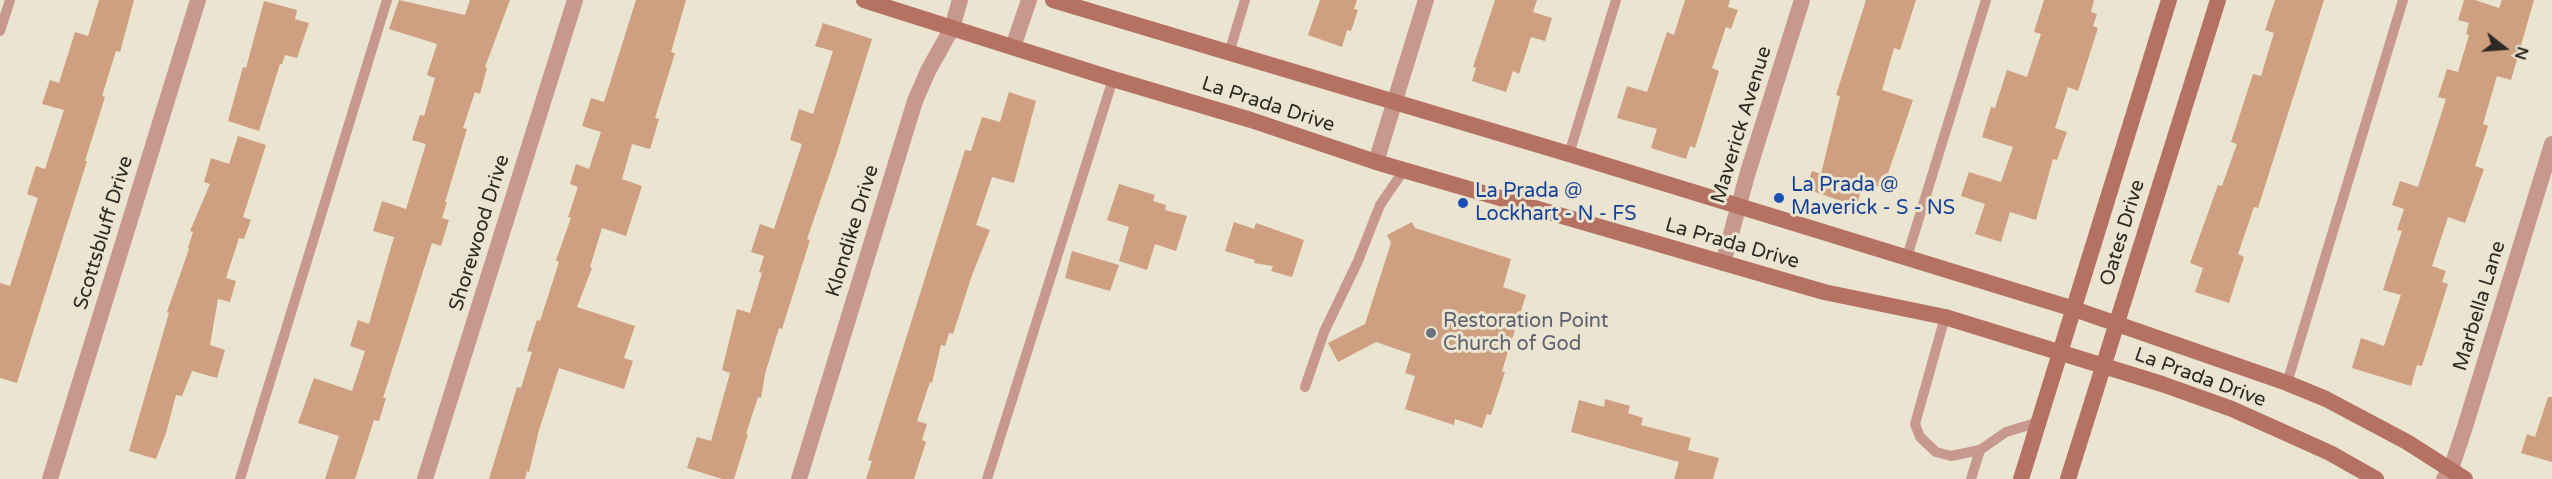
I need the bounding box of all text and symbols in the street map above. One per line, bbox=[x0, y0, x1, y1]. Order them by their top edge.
north arrow bbox=[2474, 18, 2534, 78]
street label: Maverick Avenue bbox=[1707, 43, 1777, 207]
text: N bbox=[2510, 44, 2533, 62]
street label: La Prada Drive bbox=[1198, 72, 1338, 138]
street label: Shorewood Drive bbox=[445, 152, 515, 314]
street label: Scottsbluff Drive bbox=[69, 153, 139, 313]
street label: Klondike Drive bbox=[822, 162, 884, 300]
place label: La Prada @ Maverick - S - NS bbox=[1791, 174, 1955, 221]
street label: Oates Drive bbox=[2095, 177, 2151, 289]
place label: La Prada @ Lockhart - N - FS bbox=[1475, 180, 1637, 227]
marker: La Prada @ Maverick - S - NS bbox=[1772, 191, 1786, 205]
marker: La Prada @ Lockhart - N - FS bbox=[1456, 196, 1470, 210]
street label: La Prada Drive bbox=[1662, 213, 1802, 275]
street label: Marbella Lane bbox=[2449, 238, 2511, 374]
place label: Restoration Point Church of God bbox=[1443, 310, 1608, 357]
marker: Restoration Point Church of God bbox=[1424, 326, 1438, 340]
street label: La Prada Drive bbox=[2131, 343, 2269, 413]

